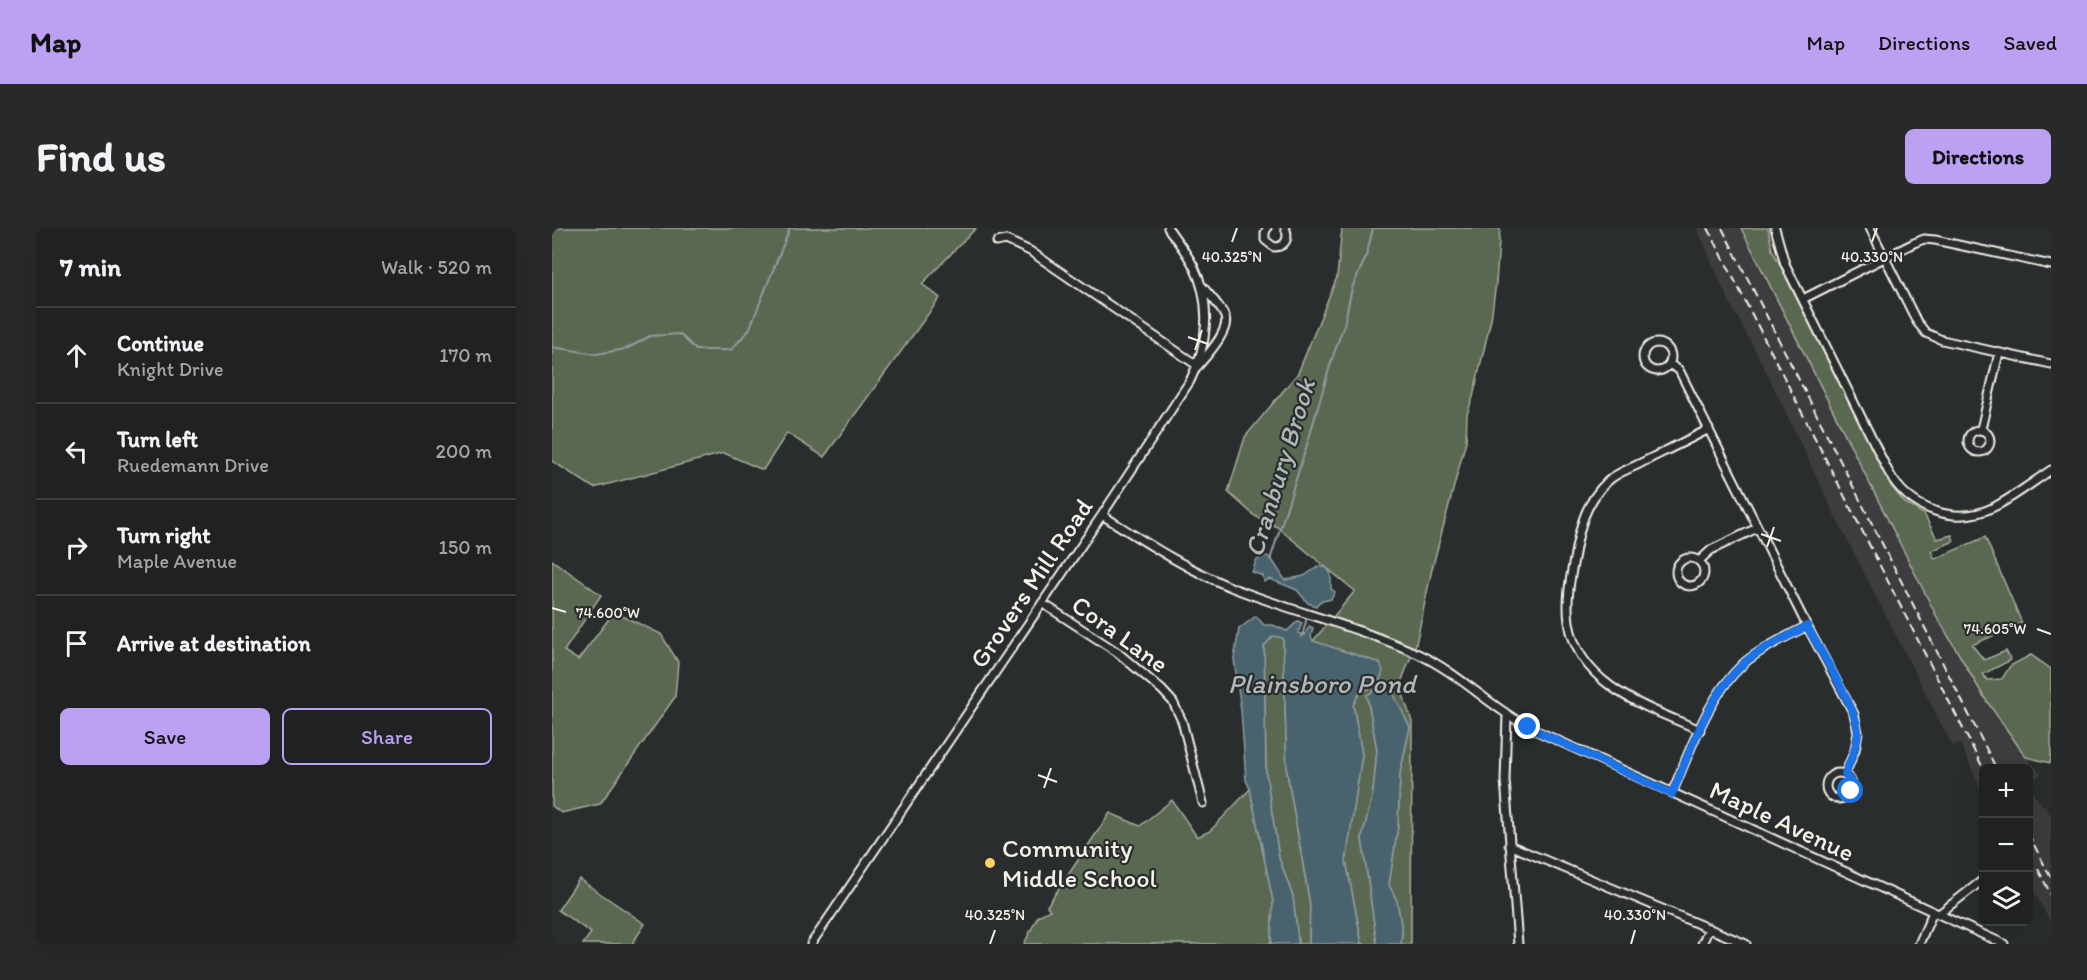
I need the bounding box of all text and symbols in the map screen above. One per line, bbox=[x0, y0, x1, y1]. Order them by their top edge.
text: Map bbox=[30, 25, 81, 59]
text: Map bbox=[1807, 30, 1845, 55]
text: Directions bbox=[1878, 30, 1970, 55]
text: Saved bbox=[2003, 30, 2057, 55]
button: Directions bbox=[1905, 129, 2051, 184]
text: Find us bbox=[36, 131, 166, 182]
text: 40.325°N bbox=[1202, 248, 1262, 266]
text: 40.330°N bbox=[1841, 248, 1903, 266]
text: 7 min bbox=[60, 251, 121, 283]
text: Walk · 520 m bbox=[381, 255, 492, 279]
text: Continue bbox=[117, 330, 204, 357]
icon: ahead bbox=[60, 339, 93, 372]
text: 170 m bbox=[439, 343, 492, 367]
text: Knight Drive bbox=[117, 357, 224, 381]
water label: Cranbury Brook bbox=[1237, 373, 1323, 561]
text: Turn left bbox=[117, 426, 198, 453]
icon: left bbox=[60, 435, 93, 468]
text: 200 m bbox=[436, 439, 492, 463]
text: Ruedemann Drive bbox=[117, 453, 269, 477]
street label: Grovers Mill Road bbox=[962, 491, 1100, 674]
text: Turn right bbox=[117, 522, 211, 549]
icon: right bbox=[60, 531, 93, 564]
text: 150 m bbox=[439, 535, 492, 559]
text: Maple Avenue bbox=[117, 549, 237, 573]
street label: Cora Lane bbox=[1065, 588, 1175, 680]
text: 74.600°W bbox=[576, 604, 640, 622]
text: 74.605°W bbox=[1964, 620, 2026, 638]
icon: arrive bbox=[60, 627, 93, 660]
text: Arrive at destination bbox=[117, 630, 311, 657]
water label: Plainsboro Pond bbox=[1228, 667, 1418, 700]
button: Save bbox=[60, 708, 270, 765]
button: Share bbox=[282, 708, 492, 765]
route end bbox=[1514, 713, 1540, 739]
map controls bbox=[1979, 764, 2033, 926]
button: + bbox=[1979, 764, 2033, 818]
street label: Maple Avenue bbox=[1705, 774, 1859, 868]
route start bbox=[1837, 777, 1863, 803]
button: − bbox=[1979, 818, 2033, 872]
place label: Community Middle School bbox=[1002, 832, 1157, 894]
marker: Community Middle School bbox=[983, 856, 997, 870]
button: layers bbox=[1979, 872, 2033, 926]
text: 40.325°N bbox=[965, 906, 1025, 924]
text: 40.330°N bbox=[1604, 906, 1666, 924]

